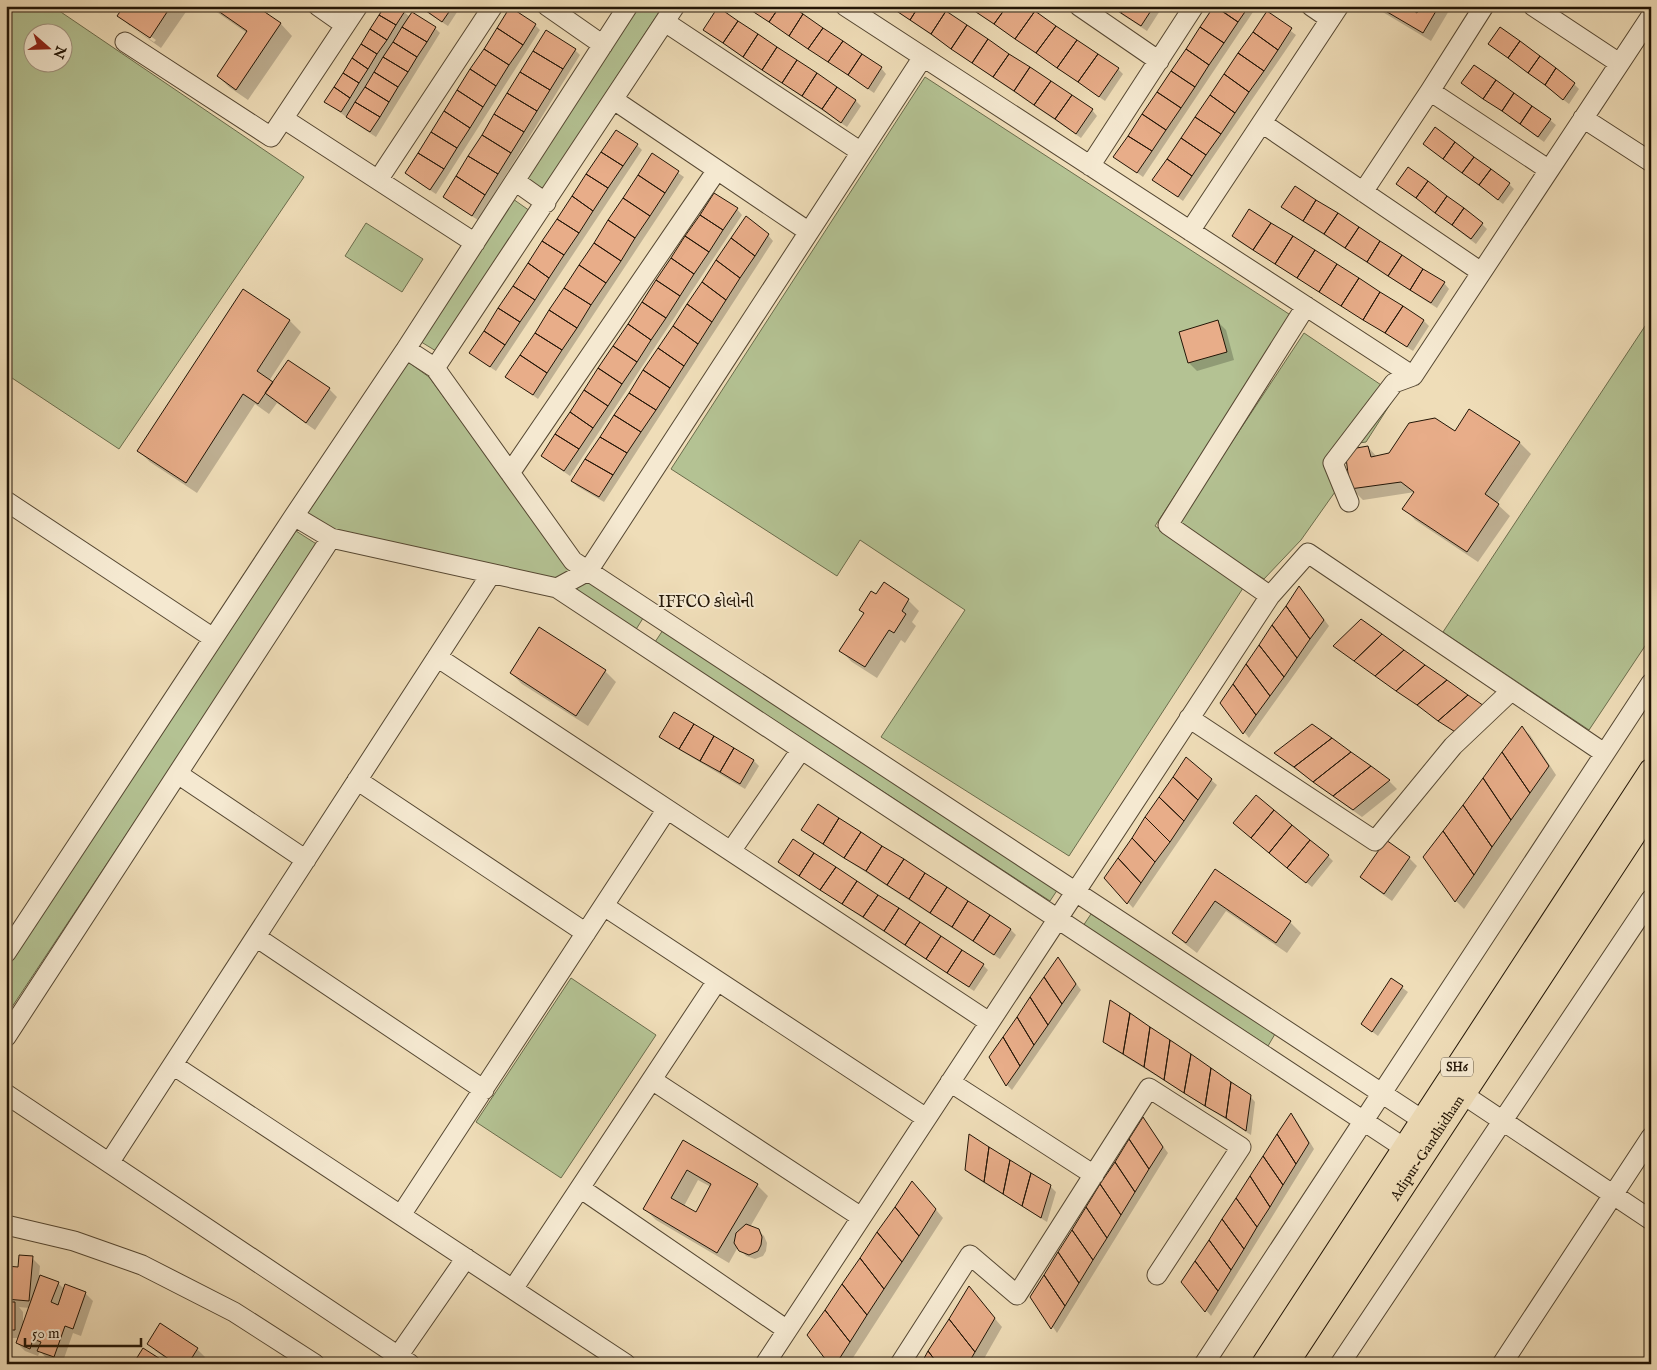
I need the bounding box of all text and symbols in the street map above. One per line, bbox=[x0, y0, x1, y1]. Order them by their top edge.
north arrow bbox=[22, 22, 72, 72]
text: N bbox=[49, 42, 70, 61]
district label: IFFCO કોલોની bbox=[658, 592, 754, 613]
road number: SH6 bbox=[1441, 1058, 1473, 1076]
street label: Adipur-Gandhidham bbox=[1386, 1092, 1469, 1205]
scale bar bbox=[25, 1315, 141, 1347]
text: 50 m bbox=[32, 1324, 60, 1343]

